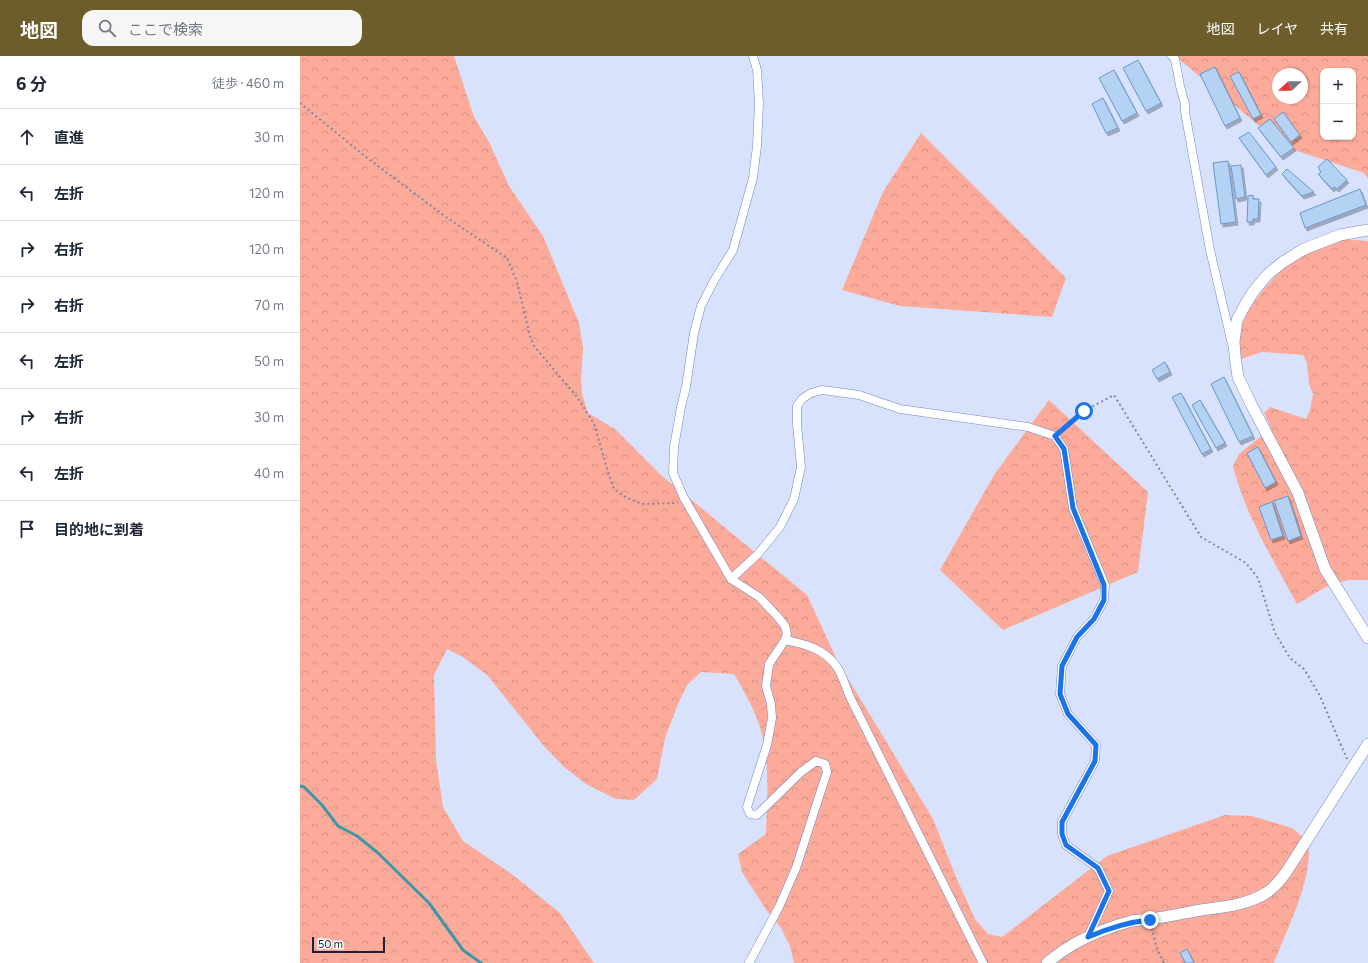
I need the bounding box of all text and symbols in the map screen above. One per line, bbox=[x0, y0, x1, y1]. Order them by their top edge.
search box bbox=[82, 10, 362, 46]
icon: search bbox=[96, 17, 118, 39]
text: 地図 bbox=[20, 18, 58, 41]
text: ここで検索 bbox=[128, 20, 203, 38]
text: 地図 bbox=[1206, 20, 1234, 37]
text: レイヤ bbox=[1256, 20, 1298, 37]
text: 共有 bbox=[1320, 20, 1348, 37]
north arrow bbox=[1272, 68, 1308, 104]
map controls bbox=[1320, 68, 1356, 140]
button: + bbox=[1320, 68, 1356, 104]
text: 6 分 bbox=[16, 73, 47, 94]
text: 徒歩 · 460 m bbox=[212, 75, 284, 91]
button: − bbox=[1320, 104, 1356, 140]
icon: ahead bbox=[16, 126, 38, 148]
text: 直進 bbox=[54, 128, 84, 146]
text: 30 m bbox=[254, 129, 284, 145]
icon: left bbox=[16, 182, 38, 204]
text: 左折 bbox=[54, 184, 84, 202]
text: 120 m bbox=[249, 185, 284, 201]
icon: right bbox=[16, 238, 38, 260]
text: 右折 bbox=[54, 240, 84, 258]
text: 120 m bbox=[249, 241, 284, 257]
icon: right bbox=[16, 294, 38, 316]
text: 右折 bbox=[54, 296, 84, 314]
text: 70 m bbox=[255, 297, 284, 313]
icon: left bbox=[16, 350, 38, 372]
text: 左折 bbox=[54, 352, 84, 370]
text: 50 m bbox=[254, 353, 284, 369]
route start bbox=[1075, 402, 1093, 420]
icon: right bbox=[16, 406, 38, 428]
text: 右折 bbox=[54, 408, 84, 426]
text: 30 m bbox=[254, 409, 284, 425]
icon: left bbox=[16, 462, 38, 484]
text: 左折 bbox=[54, 464, 84, 482]
text: 40 m bbox=[254, 465, 284, 481]
icon: arrive bbox=[16, 518, 38, 540]
text: 目的地に到着 bbox=[54, 520, 144, 538]
route end bbox=[1141, 911, 1159, 929]
scale bar bbox=[312, 935, 385, 954]
text: 50 m bbox=[318, 937, 343, 950]

